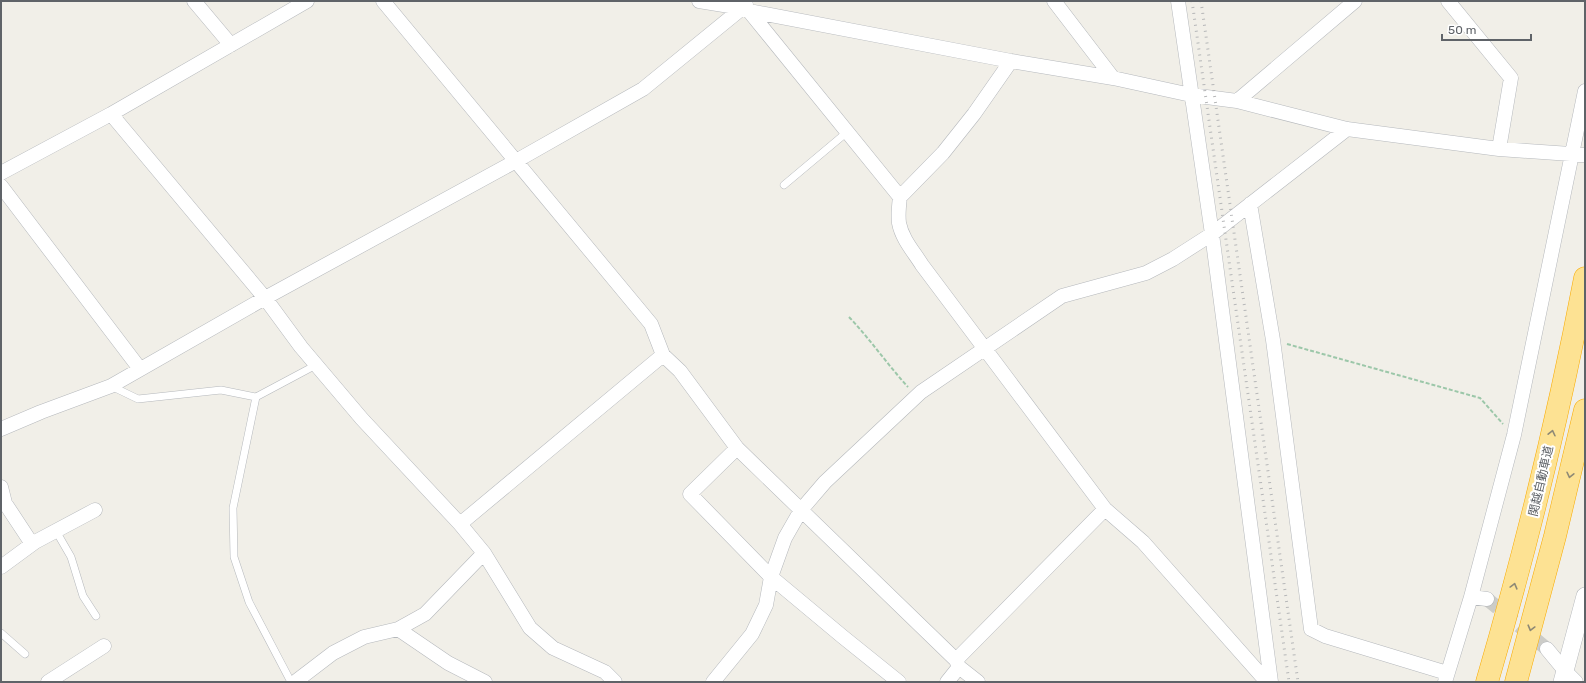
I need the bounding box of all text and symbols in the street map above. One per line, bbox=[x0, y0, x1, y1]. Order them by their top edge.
scale bar bbox=[1442, 16, 1531, 42]
text: 50 m bbox=[1448, 23, 1476, 37]
one-way arrow bbox=[1548, 430, 1556, 436]
street label: 関越自動車道 bbox=[1526, 444, 1556, 518]
one-way arrow bbox=[1566, 472, 1574, 478]
one-way arrow bbox=[1509, 583, 1518, 590]
one-way arrow bbox=[1527, 625, 1535, 631]

